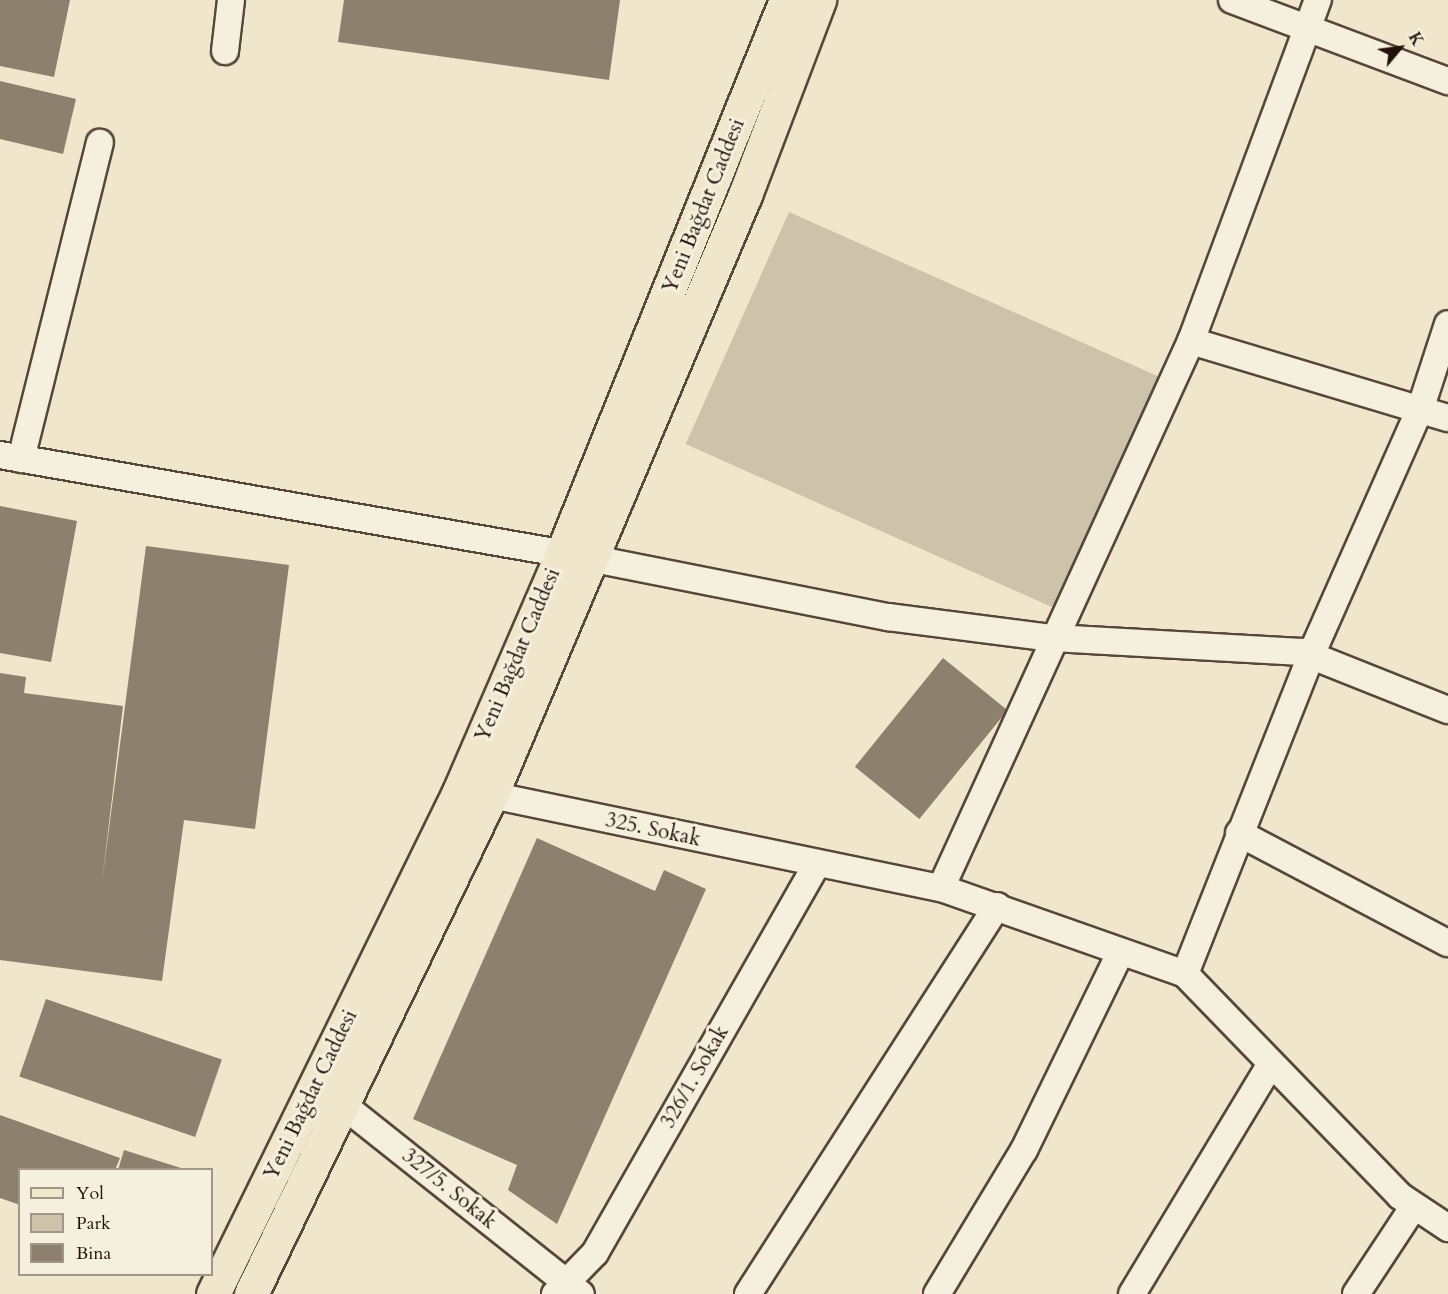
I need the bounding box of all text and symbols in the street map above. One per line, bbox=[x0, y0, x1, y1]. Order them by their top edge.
north arrow bbox=[1370, 18, 1430, 78]
text: K bbox=[1403, 28, 1429, 50]
street label: Yeni Bağdat Caddesi bbox=[657, 115, 751, 297]
street label: Yeni Bağdat Caddesi bbox=[470, 564, 566, 746]
street label: 325. Sokak bbox=[603, 808, 703, 852]
street label: Yeni Bağdat Caddesi bbox=[259, 1006, 363, 1184]
street label: 326/1. Sokak bbox=[656, 1021, 734, 1133]
street label: 327/5. Sokak bbox=[397, 1143, 501, 1235]
legend bbox=[18, 1168, 213, 1276]
text: Yol bbox=[76, 1181, 104, 1206]
text: Park bbox=[76, 1211, 111, 1236]
text: Bina bbox=[76, 1241, 111, 1266]

